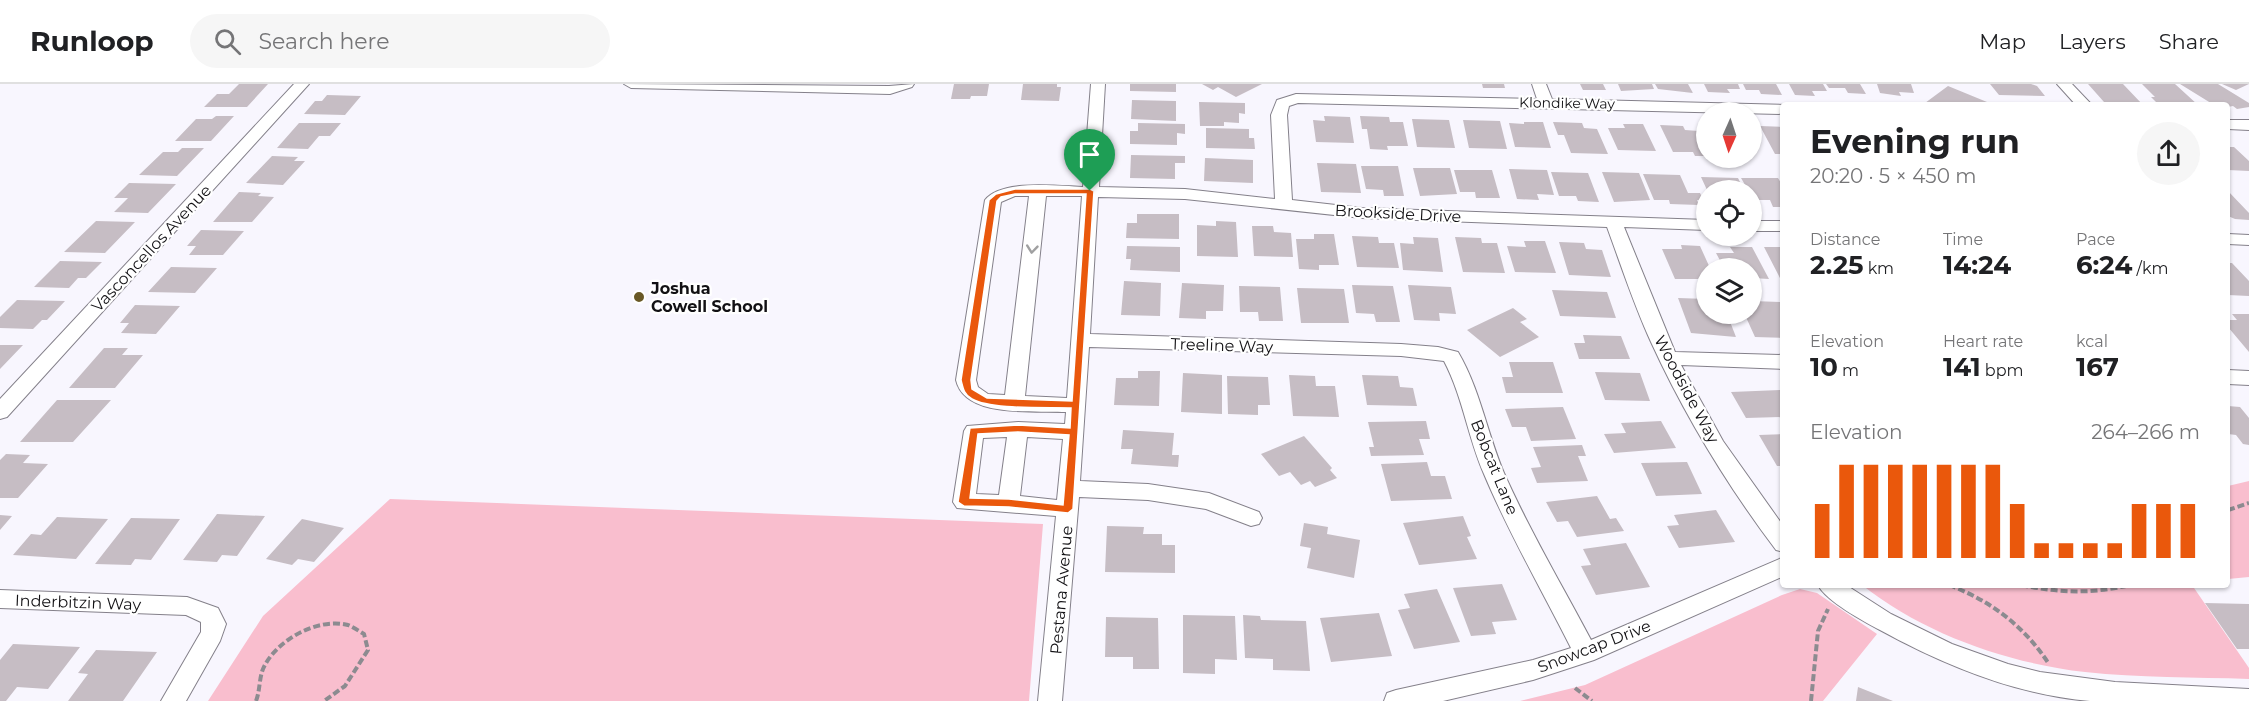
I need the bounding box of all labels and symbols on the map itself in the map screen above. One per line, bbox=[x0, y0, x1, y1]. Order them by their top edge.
street label: Klondike Way bbox=[1519, 93, 1615, 113]
north arrow bbox=[1696, 102, 1762, 168]
pin bbox=[1064, 129, 1115, 191]
street label: Vasconcellos Avenue bbox=[88, 181, 215, 316]
street label: Brookside Drive bbox=[1334, 201, 1462, 226]
one-way arrow bbox=[1026, 245, 1039, 254]
place label: Joshua Cowell School bbox=[650, 279, 768, 316]
marker: Joshua Cowell School bbox=[632, 290, 646, 304]
street label: Woodside Way bbox=[1650, 332, 1723, 447]
street label: Treeline Way bbox=[1170, 334, 1274, 357]
street label: Bobcat Lane bbox=[1467, 417, 1522, 518]
street label: Pestana Avenue bbox=[1046, 525, 1077, 655]
street label: Inderbitzin Way bbox=[15, 591, 142, 614]
street label: Snowcap Drive bbox=[1535, 616, 1653, 677]

